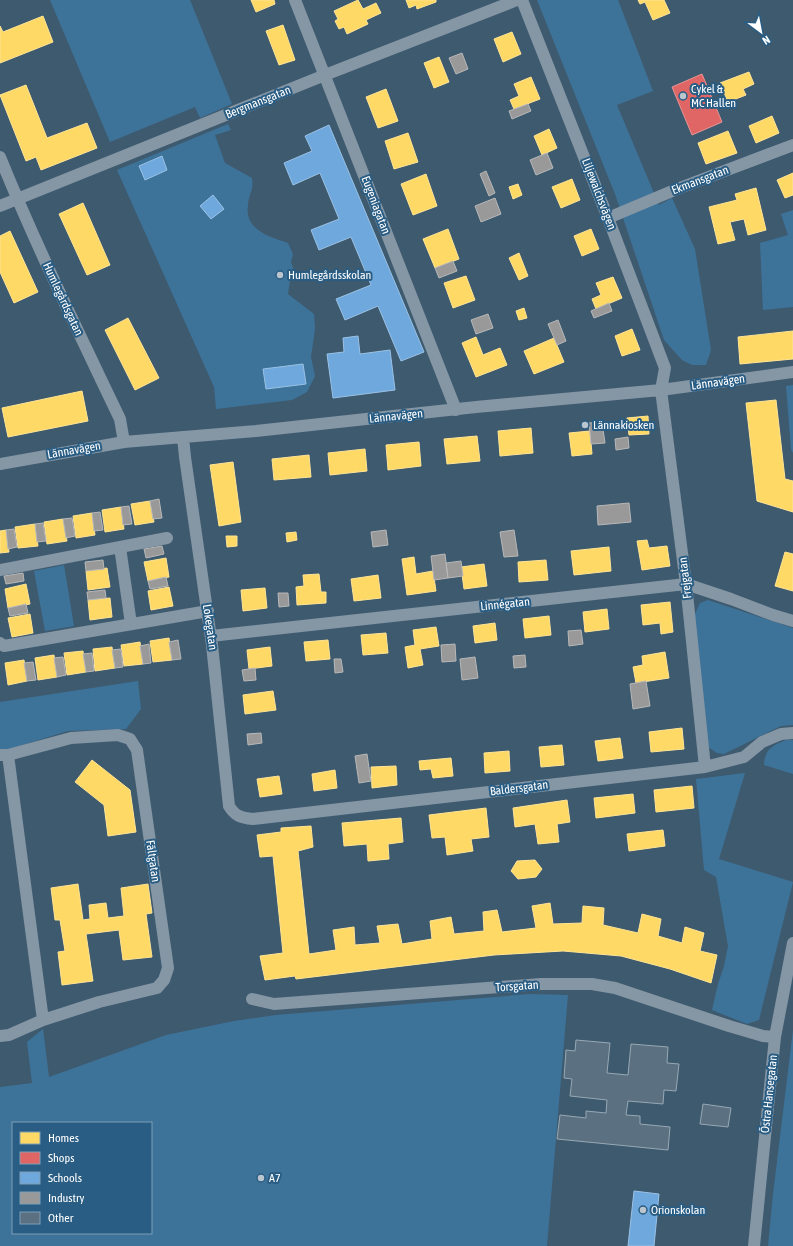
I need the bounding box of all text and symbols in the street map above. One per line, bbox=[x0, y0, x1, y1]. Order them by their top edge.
north arrow bbox=[741, 12, 781, 52]
text: N bbox=[760, 34, 772, 47]
place label: Cykel & MC Hallen bbox=[691, 82, 736, 110]
street label: Bergmansgatan bbox=[223, 83, 293, 121]
marker: Cykel & MC Hallen bbox=[678, 91, 688, 101]
street label: Liljewalchsvägen bbox=[579, 156, 619, 232]
street label: Ekmansgatan bbox=[669, 163, 731, 197]
street label: Eugeniagatan bbox=[359, 174, 393, 236]
street label: Humlegårdsgatan bbox=[40, 260, 86, 338]
place label: Humlegårdsskolan bbox=[288, 268, 371, 282]
marker: Humlegårdsskolan bbox=[275, 270, 285, 280]
street label: Lännavägen bbox=[690, 371, 746, 393]
street label: Lännavägen bbox=[368, 406, 424, 426]
place label: Lännakiosken bbox=[593, 418, 654, 432]
marker: Lännakiosken bbox=[580, 420, 590, 430]
street label: Lännavägen bbox=[46, 438, 102, 462]
street label: Frejgatan bbox=[676, 556, 694, 600]
street label: Linnégatan bbox=[479, 594, 531, 614]
street label: Lokegatan bbox=[200, 603, 220, 651]
street label: Baldersgatan bbox=[489, 777, 549, 799]
street label: Fältgatan bbox=[143, 839, 163, 883]
street label: Torsgatan bbox=[495, 978, 539, 994]
street label: Östra Hansegatan bbox=[758, 1054, 780, 1134]
legend bbox=[12, 1122, 152, 1234]
text: Homes bbox=[48, 1131, 79, 1145]
text: Shops bbox=[48, 1151, 74, 1165]
text: Schools bbox=[48, 1171, 82, 1185]
place label: A7 bbox=[269, 1171, 281, 1185]
marker: A7 bbox=[256, 1173, 266, 1183]
text: Industry bbox=[48, 1191, 85, 1205]
place label: Orionskolan bbox=[651, 1203, 705, 1217]
marker: Orionskolan bbox=[638, 1205, 648, 1215]
text: Other bbox=[48, 1211, 74, 1225]

